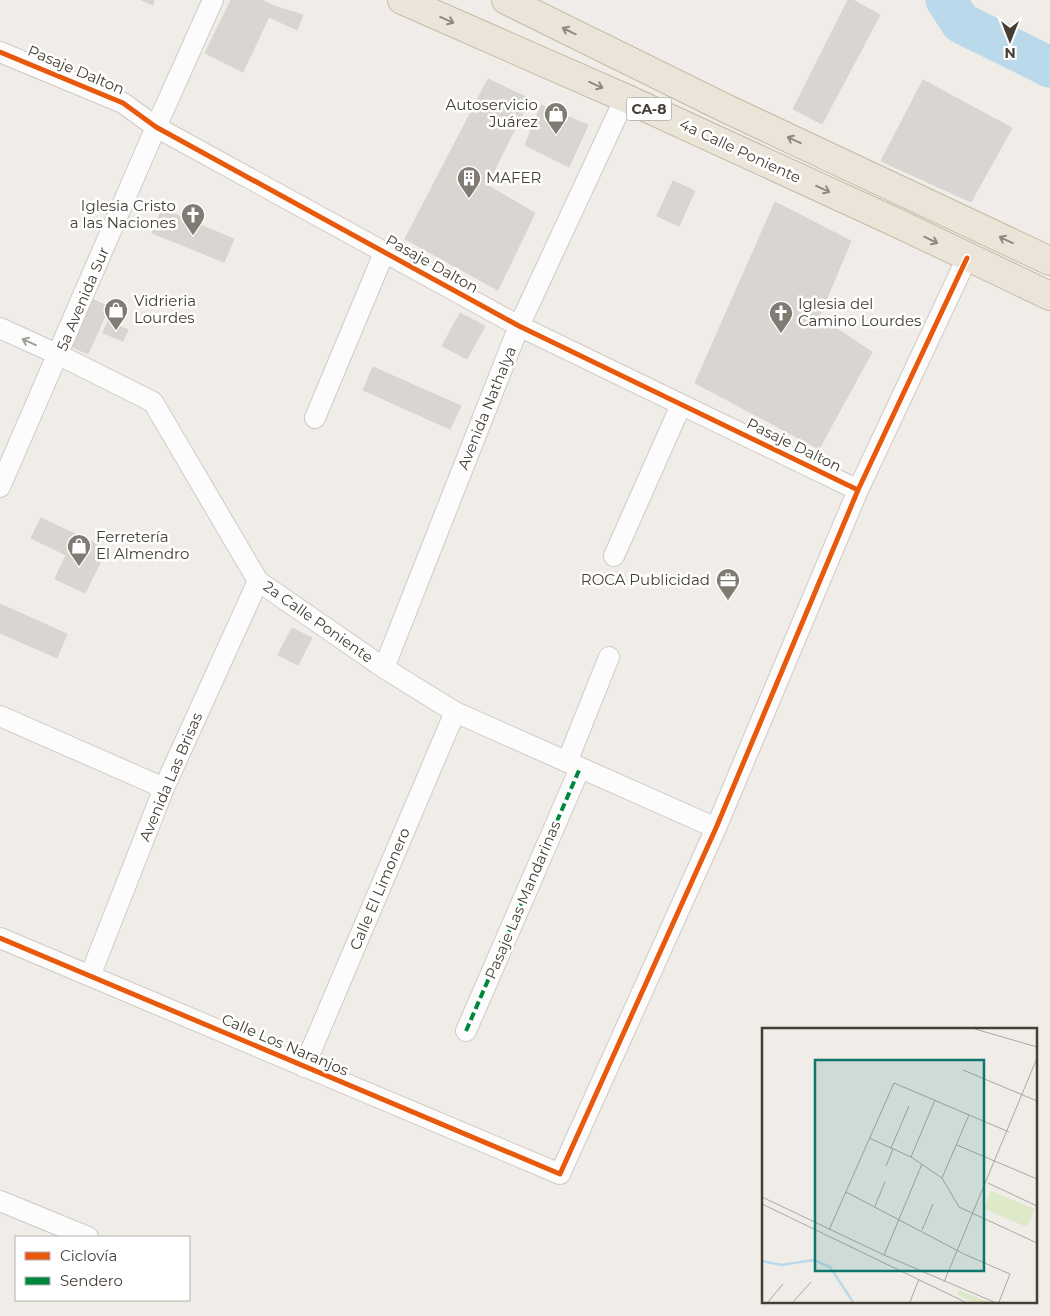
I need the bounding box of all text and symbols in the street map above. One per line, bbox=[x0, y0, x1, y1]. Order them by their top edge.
one-way arrow bbox=[439, 15, 454, 25]
north arrow bbox=[985, 15, 1035, 65]
one-way arrow bbox=[562, 26, 577, 35]
street label: Pasaje Dalton bbox=[25, 41, 127, 98]
text: N bbox=[1004, 44, 1016, 62]
one-way arrow bbox=[588, 81, 603, 91]
place label: Autoservicio Juárez bbox=[446, 95, 538, 131]
road number: CA-8 bbox=[626, 98, 672, 120]
shop icon: Autoservicio Juárez bbox=[543, 101, 569, 135]
street label: 4a Calle Poniente bbox=[676, 114, 804, 187]
one-way arrow bbox=[787, 135, 802, 144]
building icon: MAFER bbox=[456, 165, 482, 199]
place label: MAFER bbox=[486, 168, 542, 187]
one-way arrow bbox=[815, 185, 830, 194]
place label: Iglesia Cristo a las Naciones bbox=[70, 196, 176, 232]
church icon: Iglesia Cristo a las Naciones bbox=[180, 202, 206, 236]
street label: Pasaje Dalton bbox=[383, 230, 482, 297]
one-way arrow bbox=[999, 235, 1014, 244]
one-way arrow bbox=[923, 236, 938, 245]
street label: 5a Avenida Sur bbox=[52, 244, 113, 354]
place label: Vidrieria Lourdes bbox=[134, 291, 196, 327]
place label: Iglesia del Camino Lourdes bbox=[798, 294, 921, 330]
shop icon: Vidrieria Lourdes bbox=[103, 297, 129, 331]
church icon: Iglesia del Camino Lourdes bbox=[768, 300, 794, 334]
one-way arrow bbox=[22, 336, 37, 346]
street label: Avenida Nathalya bbox=[453, 343, 520, 472]
street label: Pasaje Dalton bbox=[744, 413, 845, 476]
place label: Ferretería El Almendro bbox=[96, 527, 189, 563]
shop icon: Ferretería El Almendro bbox=[66, 533, 92, 567]
office icon: ROCA Publicidad bbox=[715, 567, 741, 601]
place label: ROCA Publicidad bbox=[581, 570, 710, 589]
street label: 2a Calle Poniente bbox=[260, 577, 377, 667]
street label: Avenida Las Brisas bbox=[135, 710, 206, 844]
street label: Pasaje Las Mandarinas bbox=[481, 818, 565, 982]
street label: Calle El Limonero bbox=[345, 825, 414, 953]
street label: Calle Los Naranjos bbox=[219, 1009, 352, 1080]
inset map bbox=[762, 1028, 1038, 1304]
legend bbox=[15, 1236, 190, 1301]
text: Ciclovía bbox=[60, 1246, 117, 1265]
text: Sendero bbox=[60, 1271, 123, 1290]

